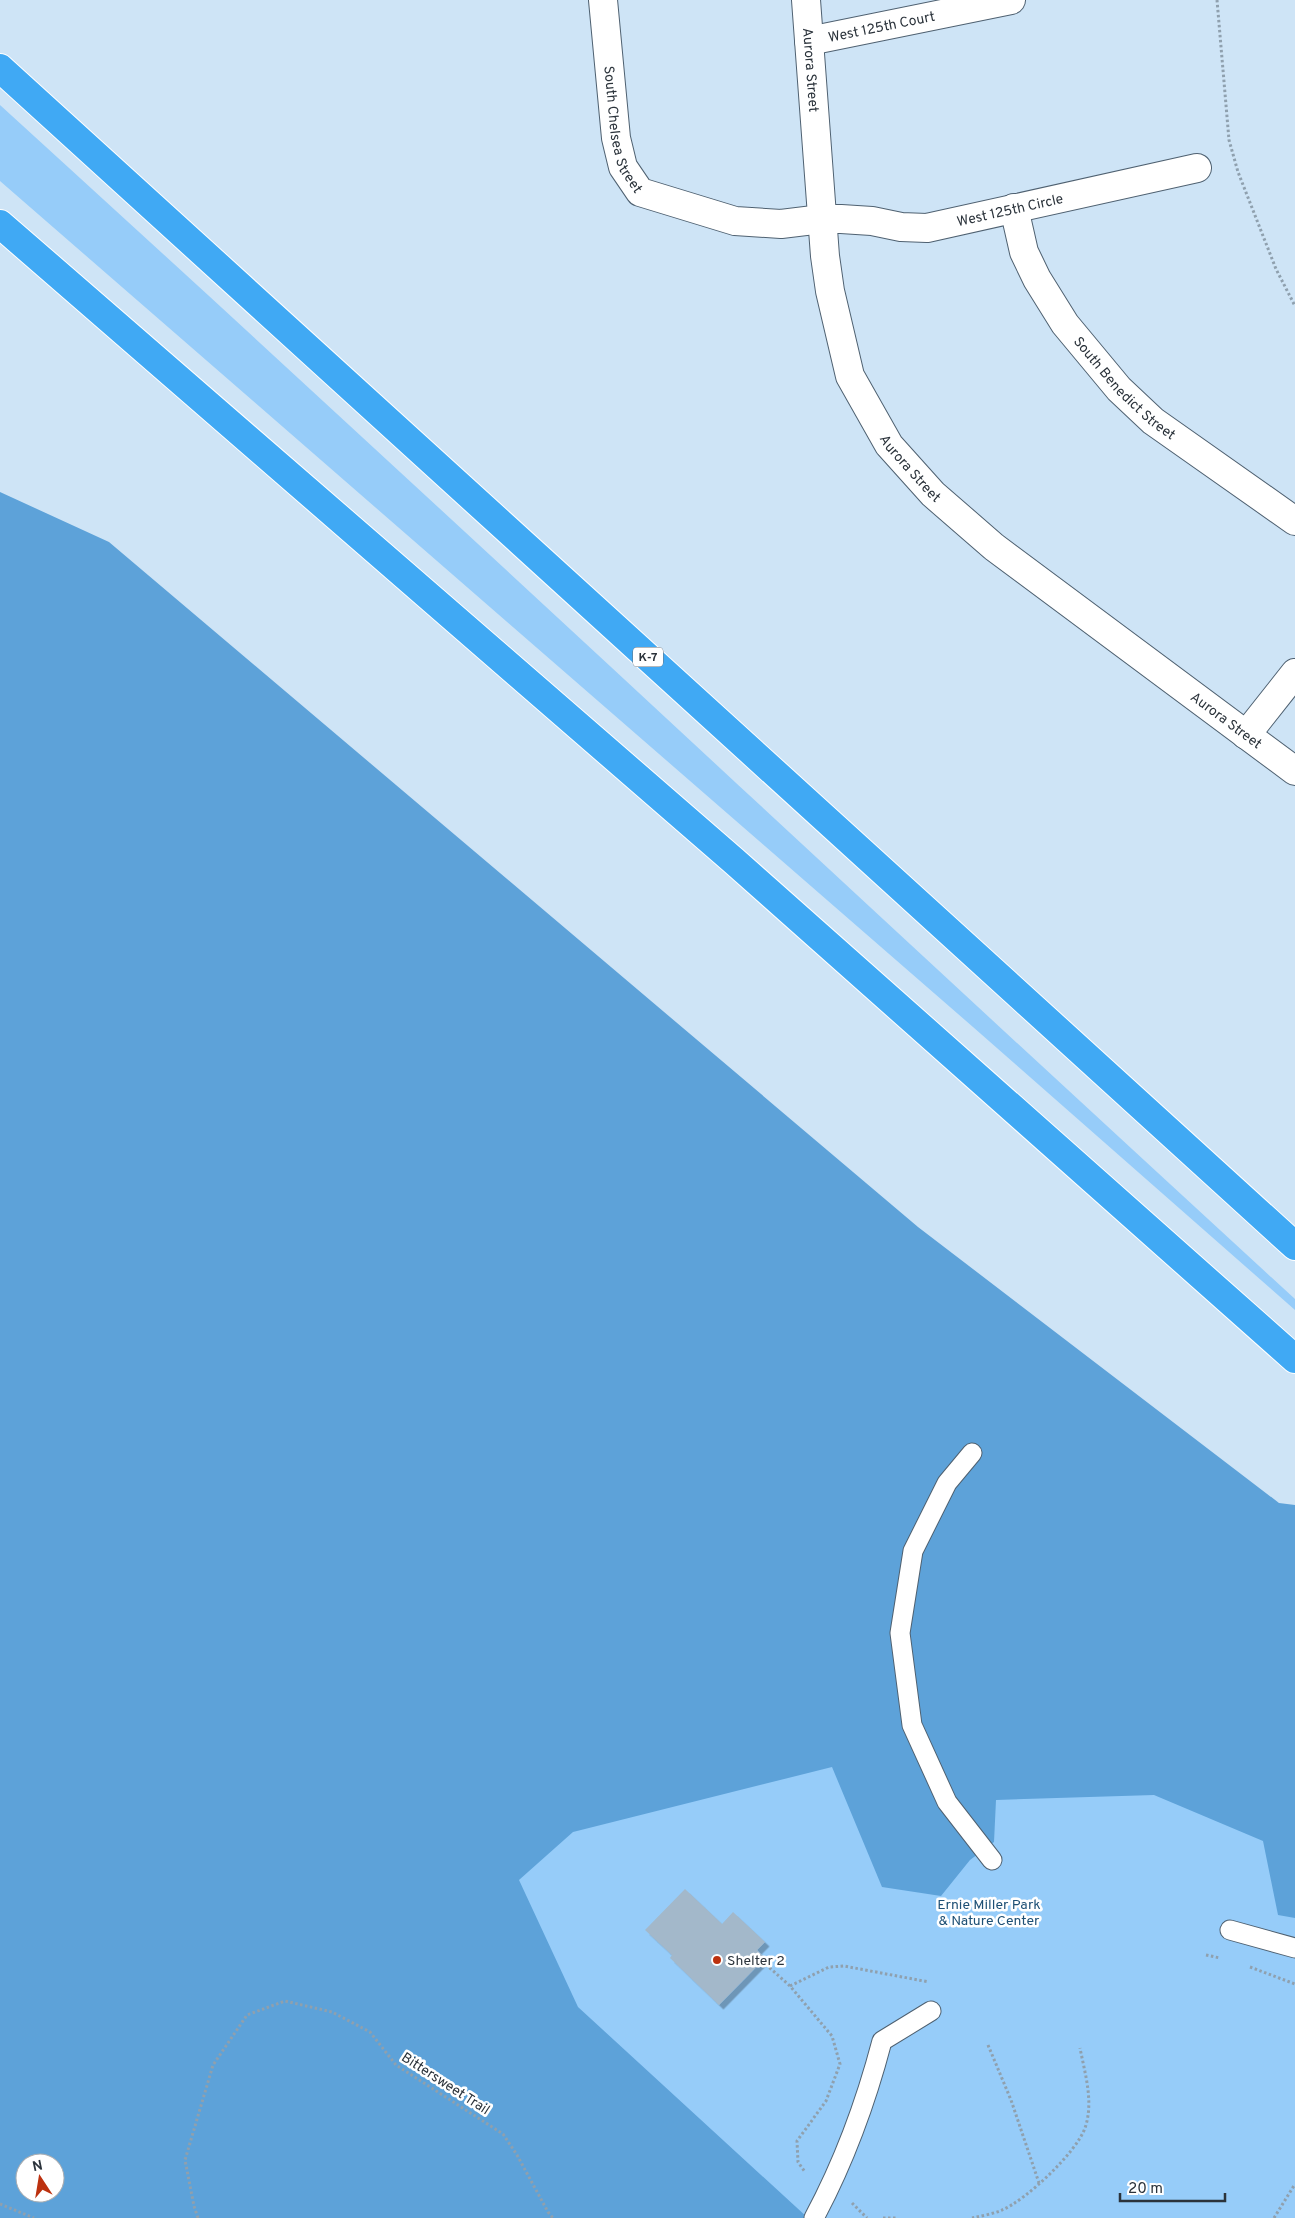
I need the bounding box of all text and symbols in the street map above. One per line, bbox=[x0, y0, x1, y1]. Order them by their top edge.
street label: West 125th Court bbox=[827, 9, 937, 47]
street label: Aurora Street bbox=[798, 27, 821, 113]
street label: South Chelsea Street bbox=[599, 65, 645, 197]
street label: West 125th Circle bbox=[955, 191, 1065, 231]
street label: South Benedict Street bbox=[1069, 334, 1178, 444]
street label: Aurora Street bbox=[875, 432, 944, 507]
road number: K-7 bbox=[633, 648, 663, 666]
street label: Aurora Street bbox=[1186, 689, 1265, 753]
park label: Ernie Miller Park & Nature Center bbox=[937, 1897, 1041, 1930]
place label: Shelter 2 bbox=[727, 1953, 785, 1970]
marker: Shelter 2 bbox=[711, 1954, 723, 1966]
street label: Bittersweet Trail bbox=[398, 2049, 493, 2119]
north arrow bbox=[15, 2153, 65, 2203]
text: N bbox=[31, 2157, 44, 2176]
scale bar bbox=[1120, 2170, 1225, 2202]
text: 20 m bbox=[1128, 2180, 1163, 2199]

